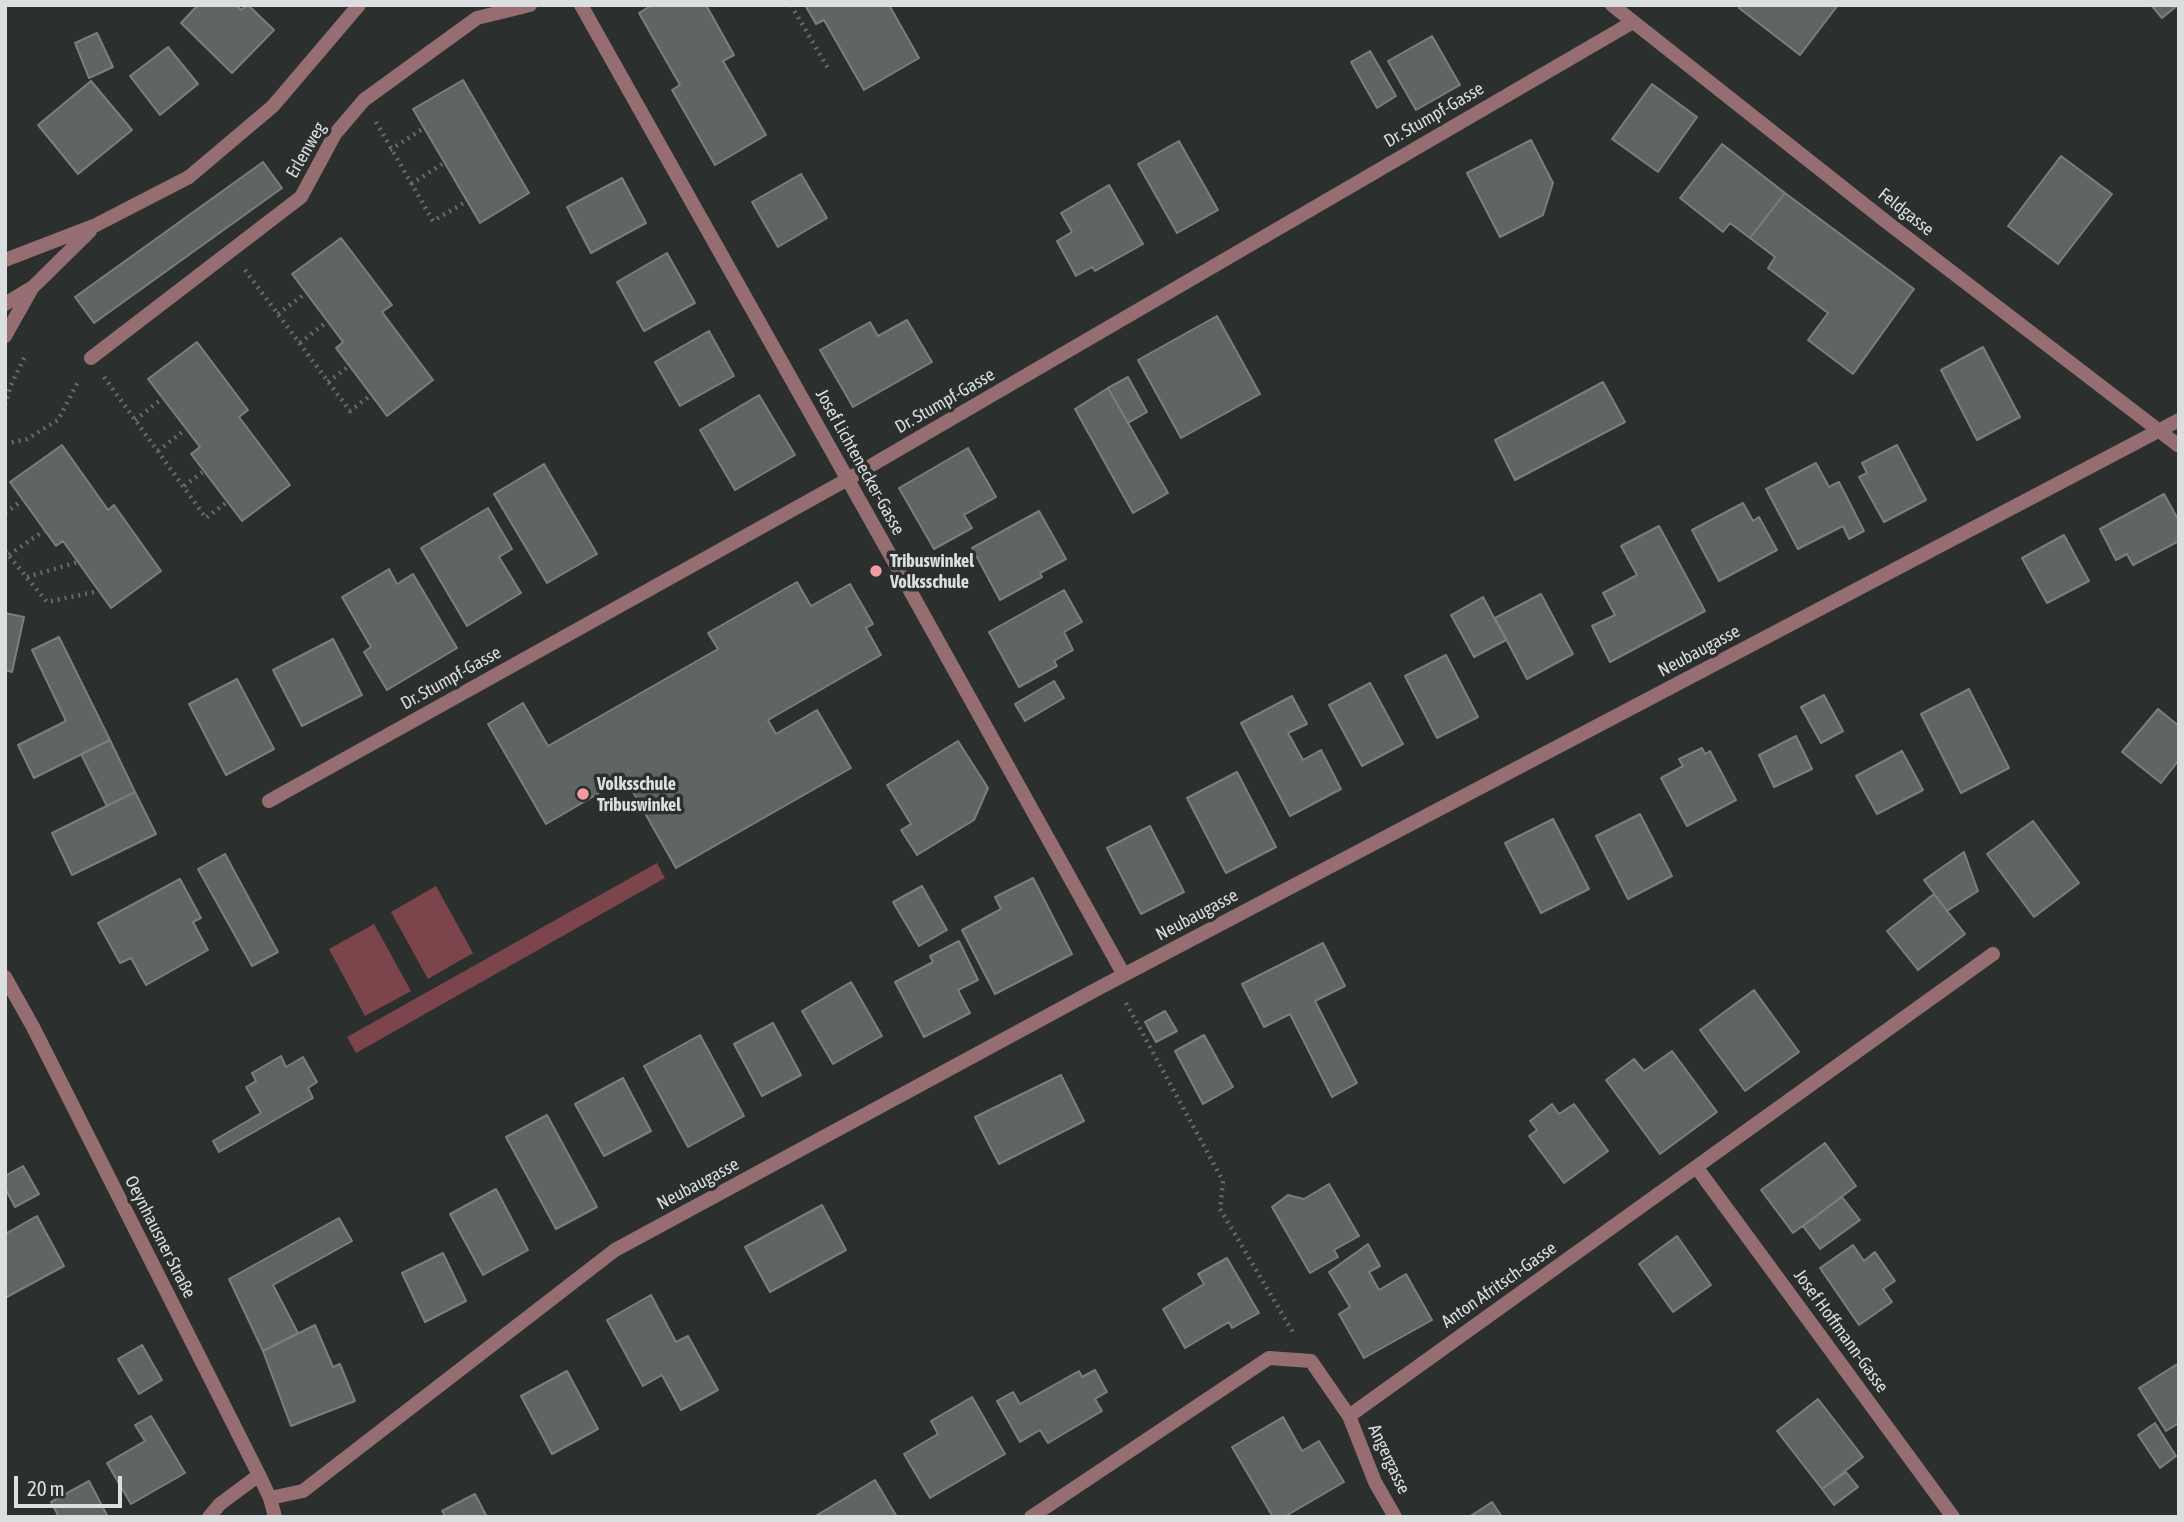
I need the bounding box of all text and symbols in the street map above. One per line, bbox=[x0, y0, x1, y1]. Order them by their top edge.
street label: Dr. Stumpf-Gasse bbox=[1380, 78, 1488, 152]
street label: Erlenweg bbox=[281, 118, 331, 182]
street label: Feldgasse bbox=[1874, 184, 1938, 240]
street label: Dr. Stumpf-Gasse bbox=[891, 364, 999, 438]
street label: Josef Lichtenecker-Gasse bbox=[811, 385, 909, 539]
place label: Tribuswinkel Volksschule bbox=[890, 550, 974, 592]
marker: Tribuswinkel Volksschule bbox=[868, 563, 884, 579]
street label: Neubaugasse bbox=[1654, 620, 1744, 682]
street label: Dr. Stumpf-Gasse bbox=[397, 642, 505, 714]
place label: Volksschule Tribuswinkel bbox=[597, 773, 681, 816]
marker: Volksschule Tribuswinkel bbox=[575, 786, 591, 802]
street label: Neubaugasse bbox=[1152, 884, 1242, 946]
street label: Neubaugasse bbox=[653, 1153, 743, 1215]
street label: Oeynhausner Straße bbox=[120, 1172, 200, 1302]
street label: Anton Afritsch-Gasse bbox=[1437, 1237, 1561, 1333]
street label: Josef Hoffmann-Gasse bbox=[1789, 1265, 1893, 1397]
street label: Angergasse bbox=[1363, 1421, 1415, 1497]
scale bar bbox=[18, 1462, 126, 1506]
text: 20 m bbox=[27, 1476, 65, 1500]

